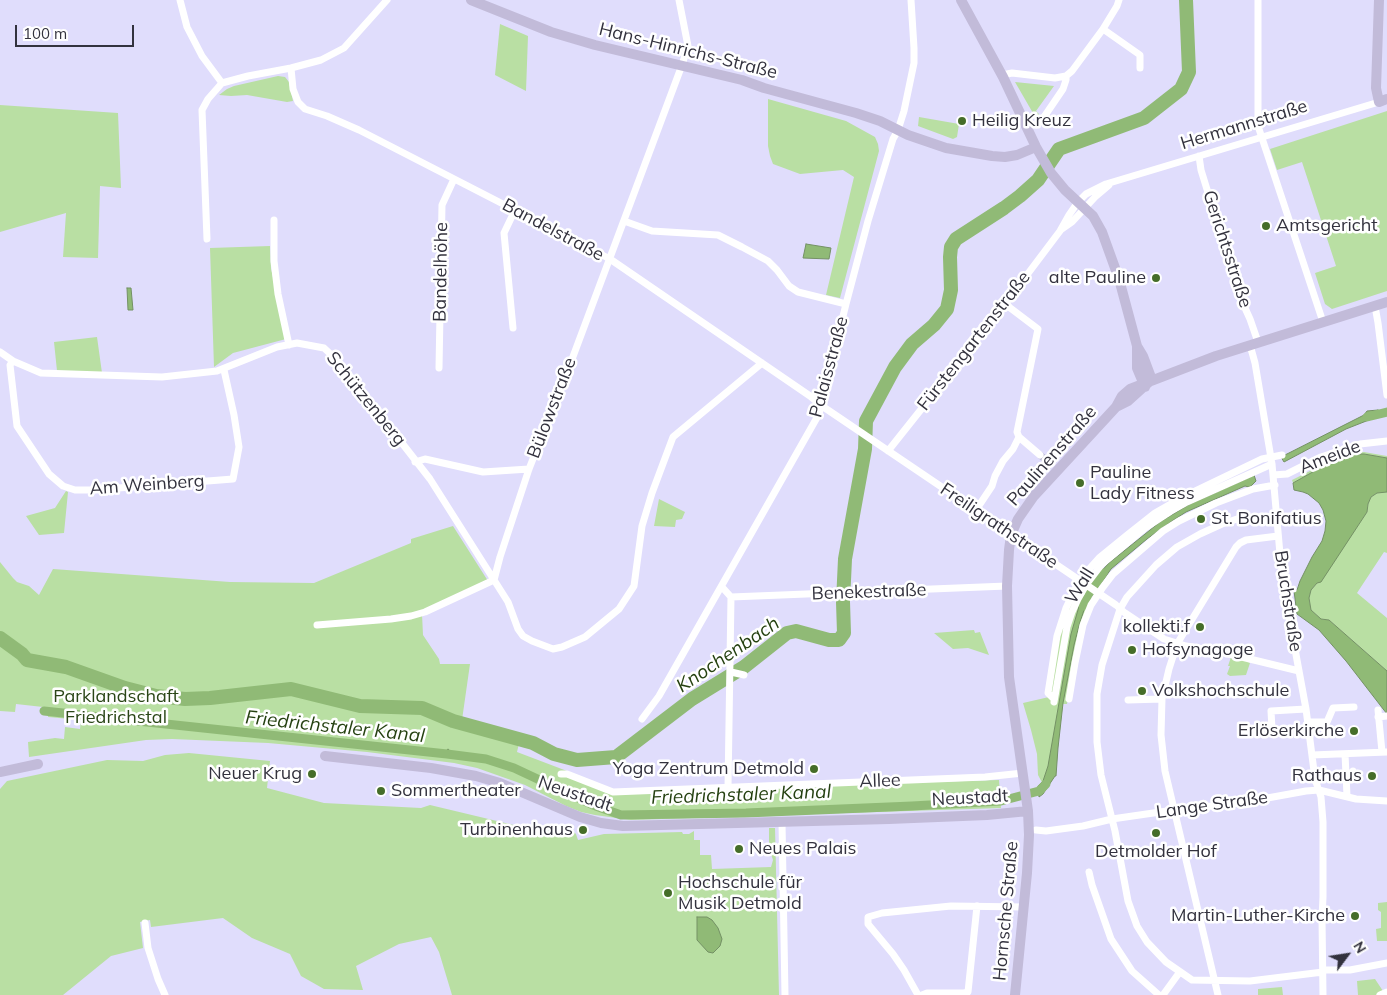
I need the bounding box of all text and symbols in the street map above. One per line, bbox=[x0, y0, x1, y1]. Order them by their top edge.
scale bar bbox=[18, 15, 136, 47]
street label: Hans-Hinrichs-Straße bbox=[597, 18, 779, 84]
text: 100 m bbox=[23, 24, 67, 43]
street label: Hermannstraße bbox=[1178, 95, 1310, 155]
place label: Heilig Kreuz bbox=[972, 110, 1071, 132]
marker: Heilig Kreuz bbox=[956, 115, 968, 127]
street label: Gerichtsstraße bbox=[1198, 188, 1256, 310]
street label: Bandelstraße bbox=[498, 194, 608, 266]
place label: Amtsgericht bbox=[1276, 215, 1377, 237]
marker: Amtsgericht bbox=[1260, 220, 1272, 232]
street label: Bandelhöhe bbox=[429, 222, 453, 322]
street label: Fürstengartenstraße bbox=[913, 267, 1035, 415]
place label: alte Pauline bbox=[1049, 267, 1146, 289]
marker: alte Pauline bbox=[1150, 272, 1162, 284]
street label: Palaisstraße bbox=[805, 314, 853, 420]
street label: Schützenberg bbox=[322, 348, 410, 450]
street label: Bülowstraße bbox=[523, 355, 581, 461]
street label: Paulinenstraße bbox=[1003, 402, 1101, 510]
street label: Ameide bbox=[1296, 436, 1364, 478]
place label: Pauline Lady Fitness bbox=[1090, 462, 1195, 504]
street label: Am Weinberg bbox=[89, 470, 205, 500]
marker: Pauline Lady Fitness bbox=[1074, 477, 1086, 489]
street label: Freiligrathstraße bbox=[936, 479, 1062, 573]
place label: St. Bonifatius bbox=[1211, 508, 1322, 530]
marker: St. Bonifatius bbox=[1195, 513, 1207, 525]
street label: Bruchstraße bbox=[1269, 549, 1307, 653]
street label: Wall bbox=[1061, 564, 1099, 608]
street label: Benekestraße bbox=[811, 579, 927, 605]
water label: Knochenbach bbox=[672, 612, 784, 698]
place label: kollekti.f bbox=[1123, 616, 1190, 638]
marker: kollekti.f bbox=[1194, 621, 1206, 633]
place label: Hofsynagoge bbox=[1142, 639, 1253, 661]
marker: Hofsynagoge bbox=[1126, 644, 1138, 656]
place label: Volkshochschule bbox=[1152, 680, 1289, 702]
marker: Volkshochschule bbox=[1136, 685, 1148, 697]
park label: Parklandschaft Friedrichstal bbox=[53, 686, 179, 729]
water label: Friedrichstaler Kanal bbox=[244, 706, 426, 748]
place label: Erlöserkirche bbox=[1238, 720, 1344, 742]
marker: Erlöserkirche bbox=[1348, 725, 1360, 737]
place label: Yoga Zentrum Detmold bbox=[613, 758, 804, 780]
place label: Neuer Krug bbox=[208, 763, 302, 785]
marker: Yoga Zentrum Detmold bbox=[808, 763, 820, 775]
place label: Rathaus bbox=[1292, 765, 1362, 787]
marker: Neuer Krug bbox=[306, 768, 318, 780]
street label: Allee bbox=[859, 769, 901, 793]
marker: Rathaus bbox=[1366, 770, 1378, 782]
street label: Neustadt bbox=[535, 771, 615, 817]
place label: Sommertheater bbox=[391, 780, 521, 802]
water label: Friedrichstaler Kanal bbox=[651, 780, 831, 810]
marker: Sommertheater bbox=[375, 785, 387, 797]
street label: Neustadt bbox=[931, 785, 1009, 811]
street label: Lange Straße bbox=[1155, 786, 1269, 824]
place label: Turbinenhaus bbox=[460, 819, 573, 841]
marker: Turbinenhaus bbox=[577, 824, 589, 836]
marker: Detmolder Hof bbox=[1150, 827, 1162, 839]
place label: Neues Palais bbox=[749, 838, 856, 860]
street label: Hornsche Straße bbox=[989, 840, 1023, 982]
place label: Detmolder Hof bbox=[1095, 841, 1217, 863]
marker: Neues Palais bbox=[733, 843, 745, 855]
place label: Hochschule für Musik Detmold bbox=[678, 872, 802, 914]
marker: Hochschule für Musik Detmold bbox=[662, 887, 674, 899]
place label: Martin-Luther-Kirche bbox=[1171, 905, 1345, 927]
marker: Martin-Luther-Kirche bbox=[1349, 910, 1361, 922]
north arrow bbox=[1322, 930, 1372, 980]
text: N bbox=[1349, 938, 1370, 956]

